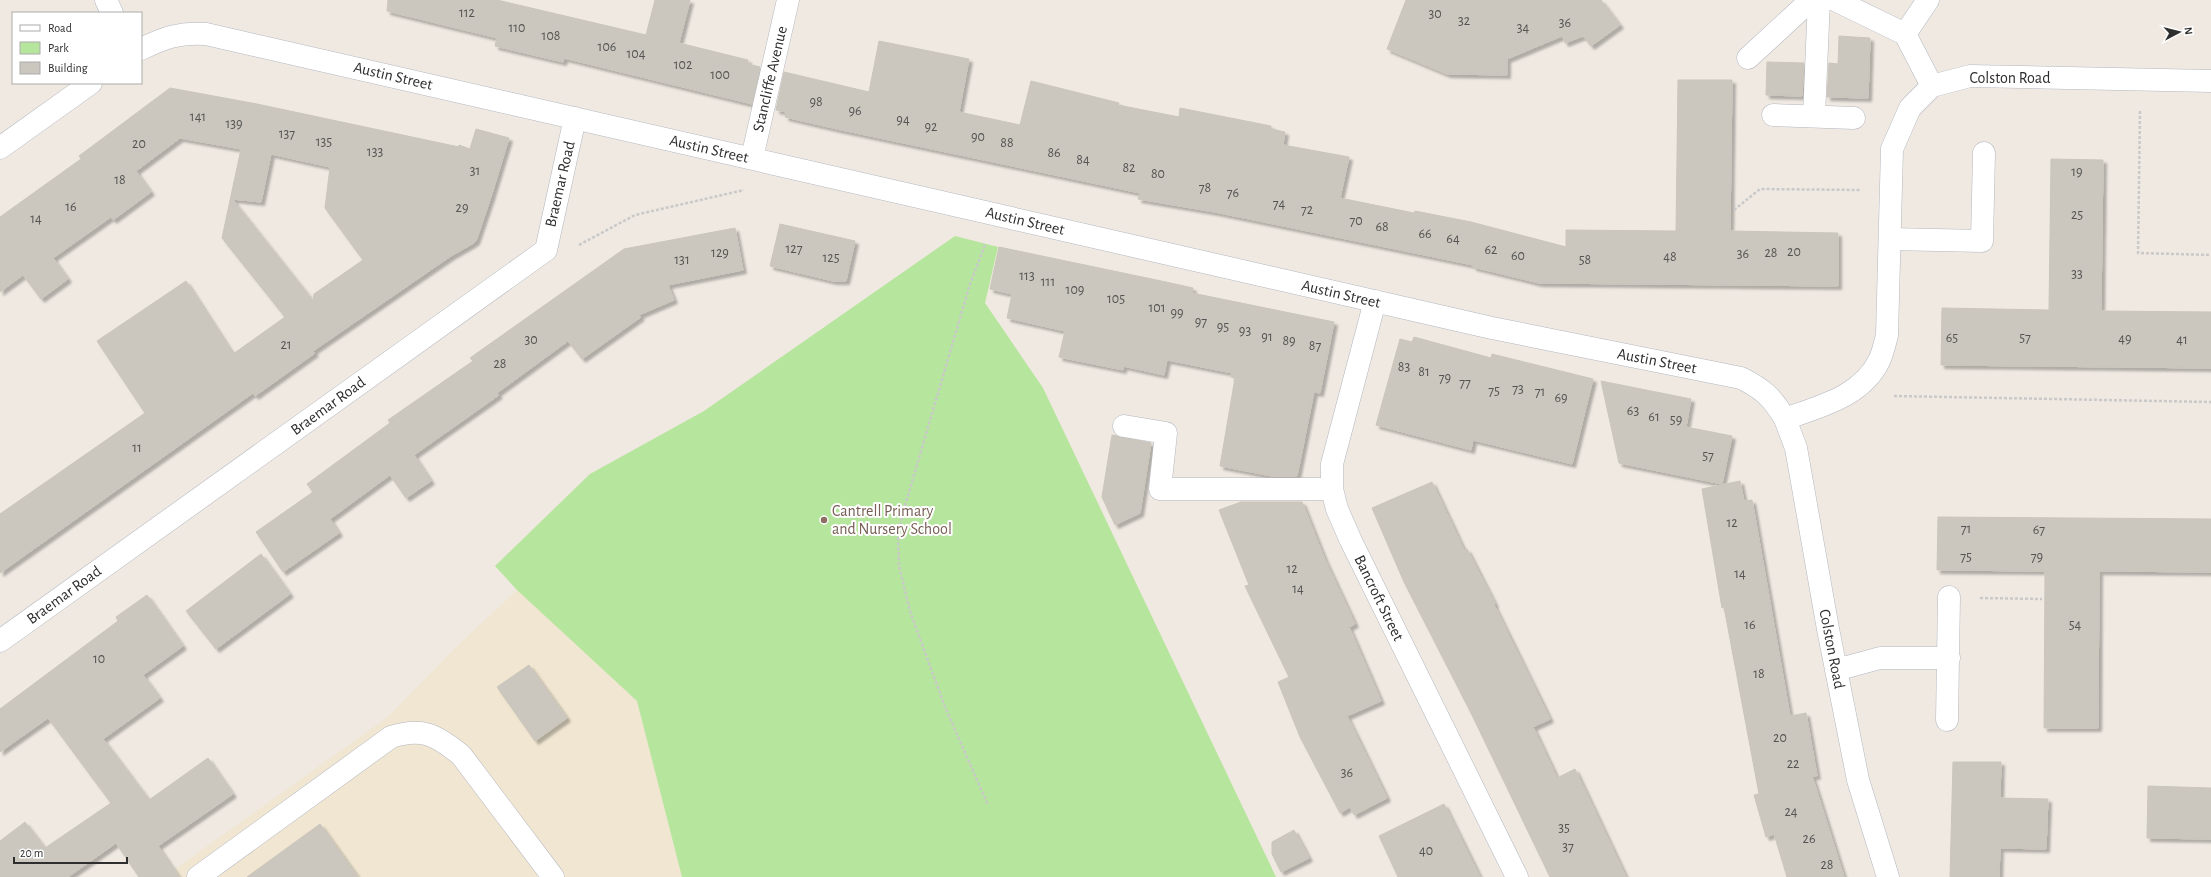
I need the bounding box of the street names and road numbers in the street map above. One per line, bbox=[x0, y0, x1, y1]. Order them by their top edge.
street label: Stancliffe Avenue bbox=[750, 24, 790, 134]
street label: Austin Street bbox=[352, 59, 434, 93]
street label: Colston Road bbox=[1969, 70, 2051, 86]
street label: Austin Street bbox=[668, 132, 750, 166]
street label: Braemar Road bbox=[542, 139, 578, 229]
street label: Austin Street bbox=[984, 204, 1066, 238]
street label: Austin Street bbox=[1300, 277, 1382, 311]
street label: Austin Street bbox=[1616, 345, 1698, 377]
street label: Braemar Road bbox=[288, 374, 368, 438]
street label: Bancroft Street bbox=[1351, 553, 1407, 643]
street label: Braemar Road bbox=[24, 563, 104, 627]
street label: Colston Road bbox=[1816, 608, 1848, 690]

